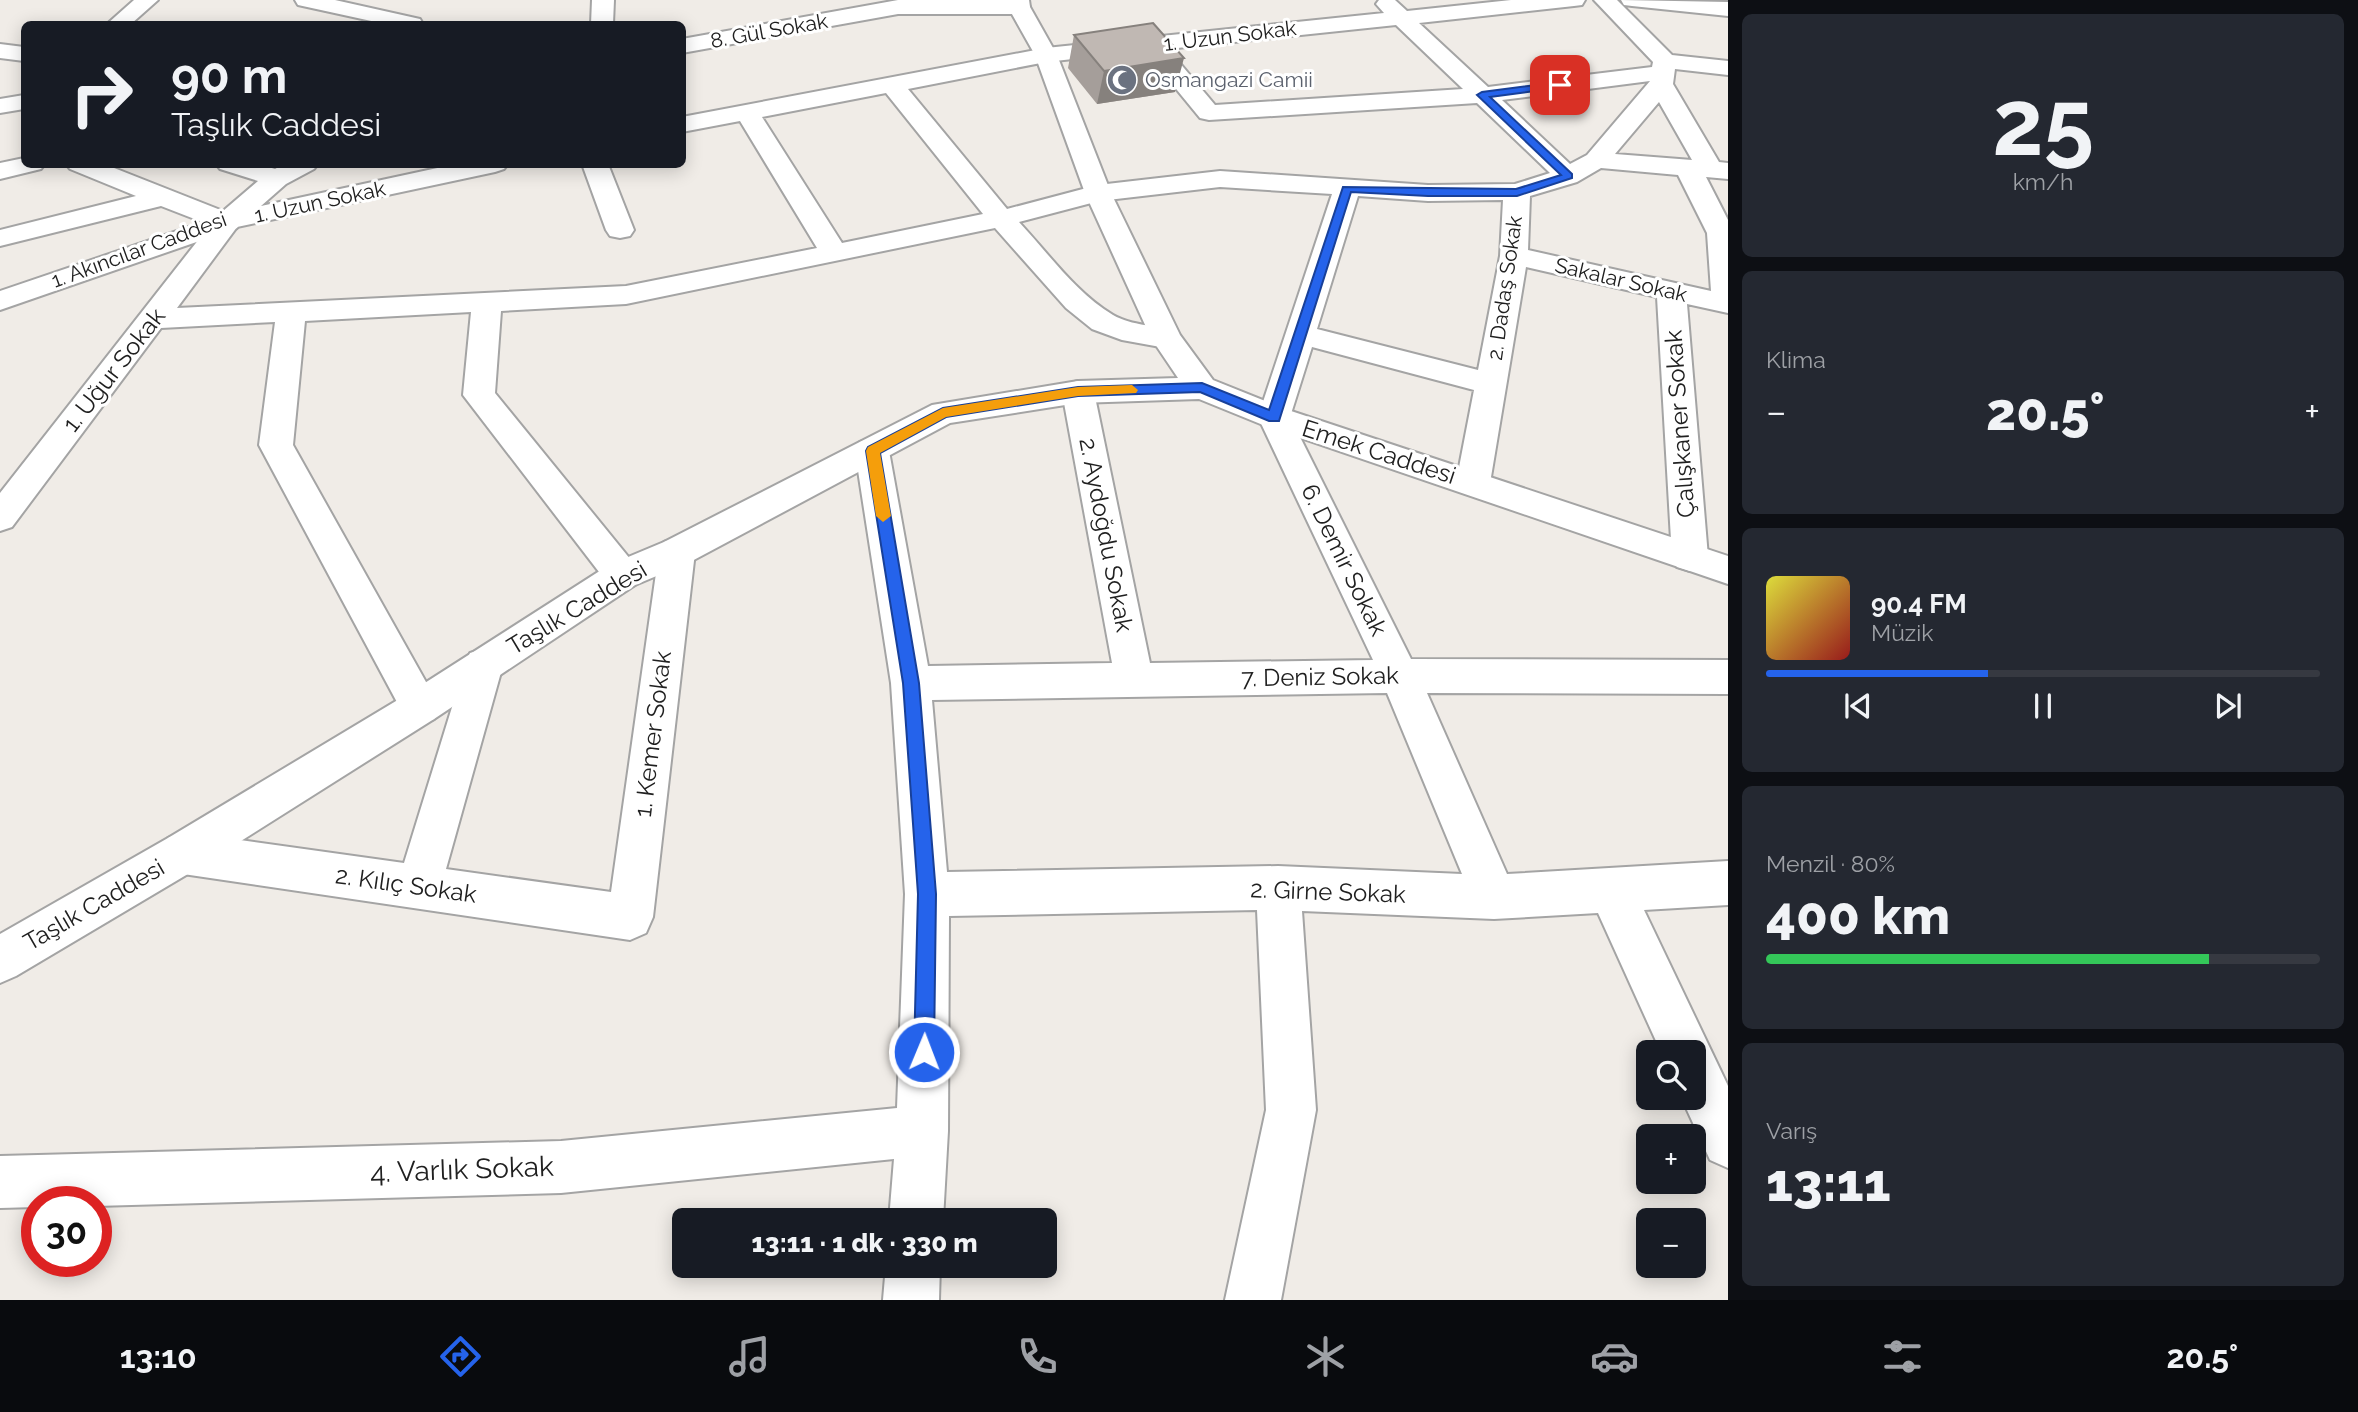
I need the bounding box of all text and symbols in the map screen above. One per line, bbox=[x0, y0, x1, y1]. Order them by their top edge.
street label: 8. Gül Sokak bbox=[708, 8, 829, 53]
street label: 1. Uzun Sokak bbox=[1162, 15, 1298, 56]
text: 90 m bbox=[171, 47, 287, 104]
icon: right bbox=[56, 49, 147, 140]
pin bbox=[1530, 55, 1590, 115]
mosque icon: Osmangazi Camii bbox=[1105, 63, 1139, 97]
icon: arrive bbox=[1541, 66, 1579, 104]
place label: Osmangazi Camii bbox=[1145, 67, 1313, 92]
text: 25 bbox=[1992, 69, 2094, 176]
text: Taşlık Caddesi bbox=[171, 106, 381, 143]
text: km/h bbox=[2013, 168, 2073, 195]
street label: 1. Uzun Sokak bbox=[252, 175, 388, 228]
street label: 1. Akıncılar Caddesi bbox=[48, 206, 230, 293]
street label: 2. Dadaş Sokak bbox=[1482, 214, 1527, 362]
street label: Sakalar Sokak bbox=[1553, 252, 1690, 307]
street label: 1. Uğur Sokak bbox=[56, 302, 171, 437]
street label: Çalışkaner Sokak bbox=[1658, 329, 1701, 519]
text: Klima bbox=[1766, 346, 1826, 373]
text: 20.5° bbox=[1986, 381, 2105, 442]
text: − bbox=[1766, 389, 1786, 434]
text: + bbox=[2304, 389, 2320, 434]
street label: Emek Caddesi bbox=[1299, 413, 1460, 490]
street label: 2. Aydoğdu Sokak bbox=[1073, 435, 1140, 635]
street label: 6. Demir Sokak bbox=[1295, 479, 1394, 641]
street label: Taşlık Caddesi bbox=[502, 555, 652, 661]
text: 90.4 FM bbox=[1871, 589, 1967, 619]
text: Müzik bbox=[1871, 619, 1933, 646]
street label: 1. Kemer Sokak bbox=[628, 649, 677, 819]
street label: 7. Deniz Sokak bbox=[1241, 661, 1399, 692]
icon: previous bbox=[1839, 687, 1877, 725]
icon: pause bbox=[2024, 687, 2062, 725]
icon: next bbox=[2209, 687, 2247, 725]
text: Menzil · 80% bbox=[1766, 850, 1895, 877]
street label: Taşlık Caddesi bbox=[18, 853, 169, 957]
street label: 2. Kılıç Sokak bbox=[334, 860, 479, 909]
street label: 2. Girne Sokak bbox=[1250, 874, 1407, 909]
text: 400 km bbox=[1766, 885, 1950, 946]
position arrow bbox=[887, 1015, 961, 1089]
map controls bbox=[1636, 1040, 1706, 1278]
button: search bbox=[1636, 1040, 1706, 1110]
text: Varış bbox=[1766, 1117, 1817, 1144]
button: + bbox=[1636, 1124, 1706, 1194]
street label: 4. Varlık Sokak bbox=[370, 1150, 555, 1189]
text: 13:11 bbox=[1766, 1152, 1891, 1213]
speed limit sign: 30 bbox=[21, 1186, 112, 1277]
button: − bbox=[1636, 1208, 1706, 1278]
text: 13:11 · 1 dk · 330 m bbox=[751, 1228, 978, 1258]
icon: directions bbox=[436, 1332, 485, 1381]
icon: music bbox=[725, 1332, 774, 1381]
icon: phone bbox=[1013, 1332, 1062, 1381]
icon: climate bbox=[1301, 1332, 1350, 1381]
icon: car bbox=[1590, 1332, 1639, 1381]
icon: filters bbox=[1878, 1332, 1927, 1381]
text: 13:10 bbox=[120, 1338, 197, 1375]
text: 20.5° bbox=[2166, 1338, 2238, 1375]

